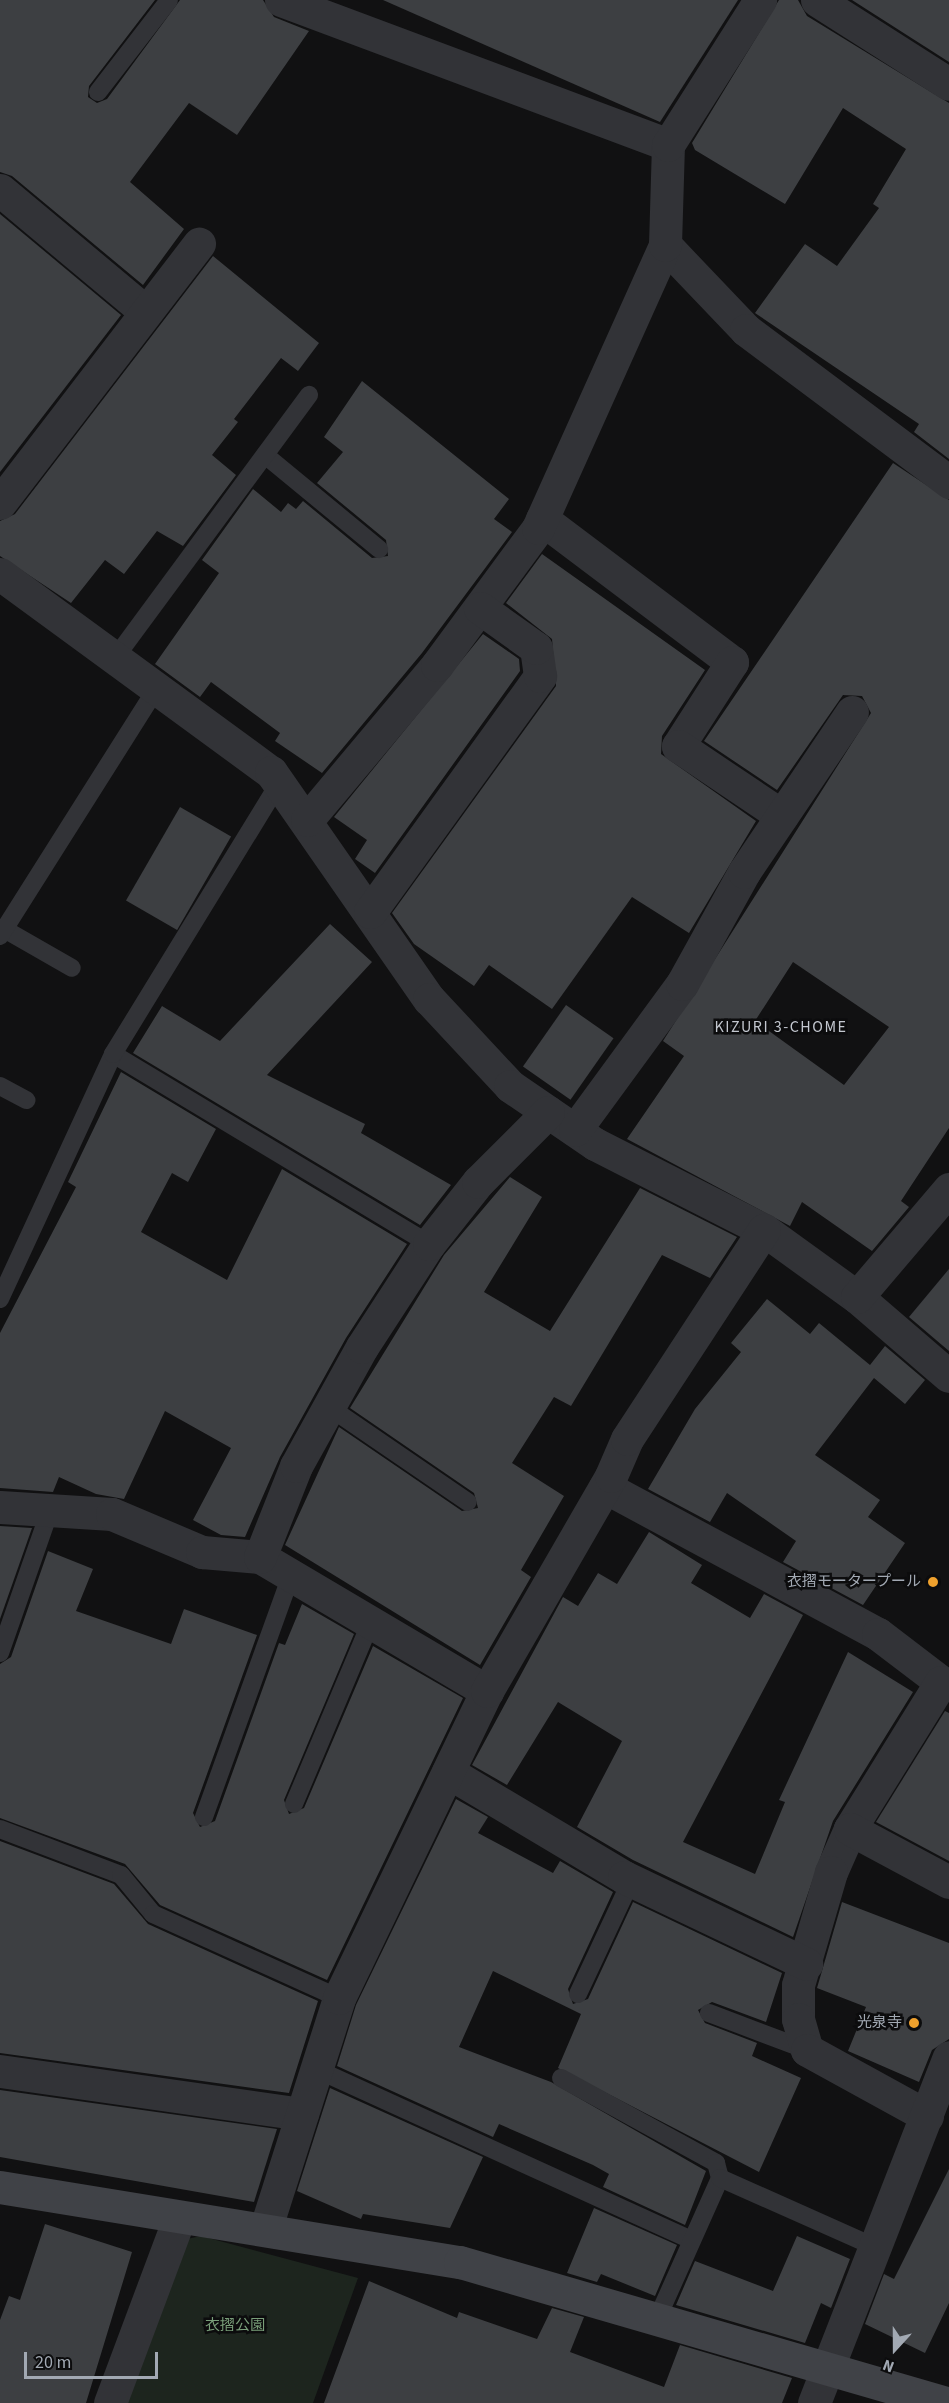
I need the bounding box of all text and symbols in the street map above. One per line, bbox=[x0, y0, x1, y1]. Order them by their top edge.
district label: KIZURI 3-CHOME bbox=[715, 1017, 847, 1037]
place label: 衣摺モータープール bbox=[786, 1573, 921, 1591]
marker: 衣摺モータープール bbox=[926, 1575, 940, 1589]
place label: 光泉寺 bbox=[857, 2014, 902, 2032]
marker: 光泉寺 bbox=[907, 2016, 921, 2030]
park label: 衣摺公園 bbox=[205, 2317, 265, 2335]
north arrow bbox=[865, 2319, 925, 2379]
scale bar bbox=[27, 2340, 160, 2378]
text: 20 m bbox=[35, 2350, 71, 2375]
text: N bbox=[880, 2354, 897, 2378]

